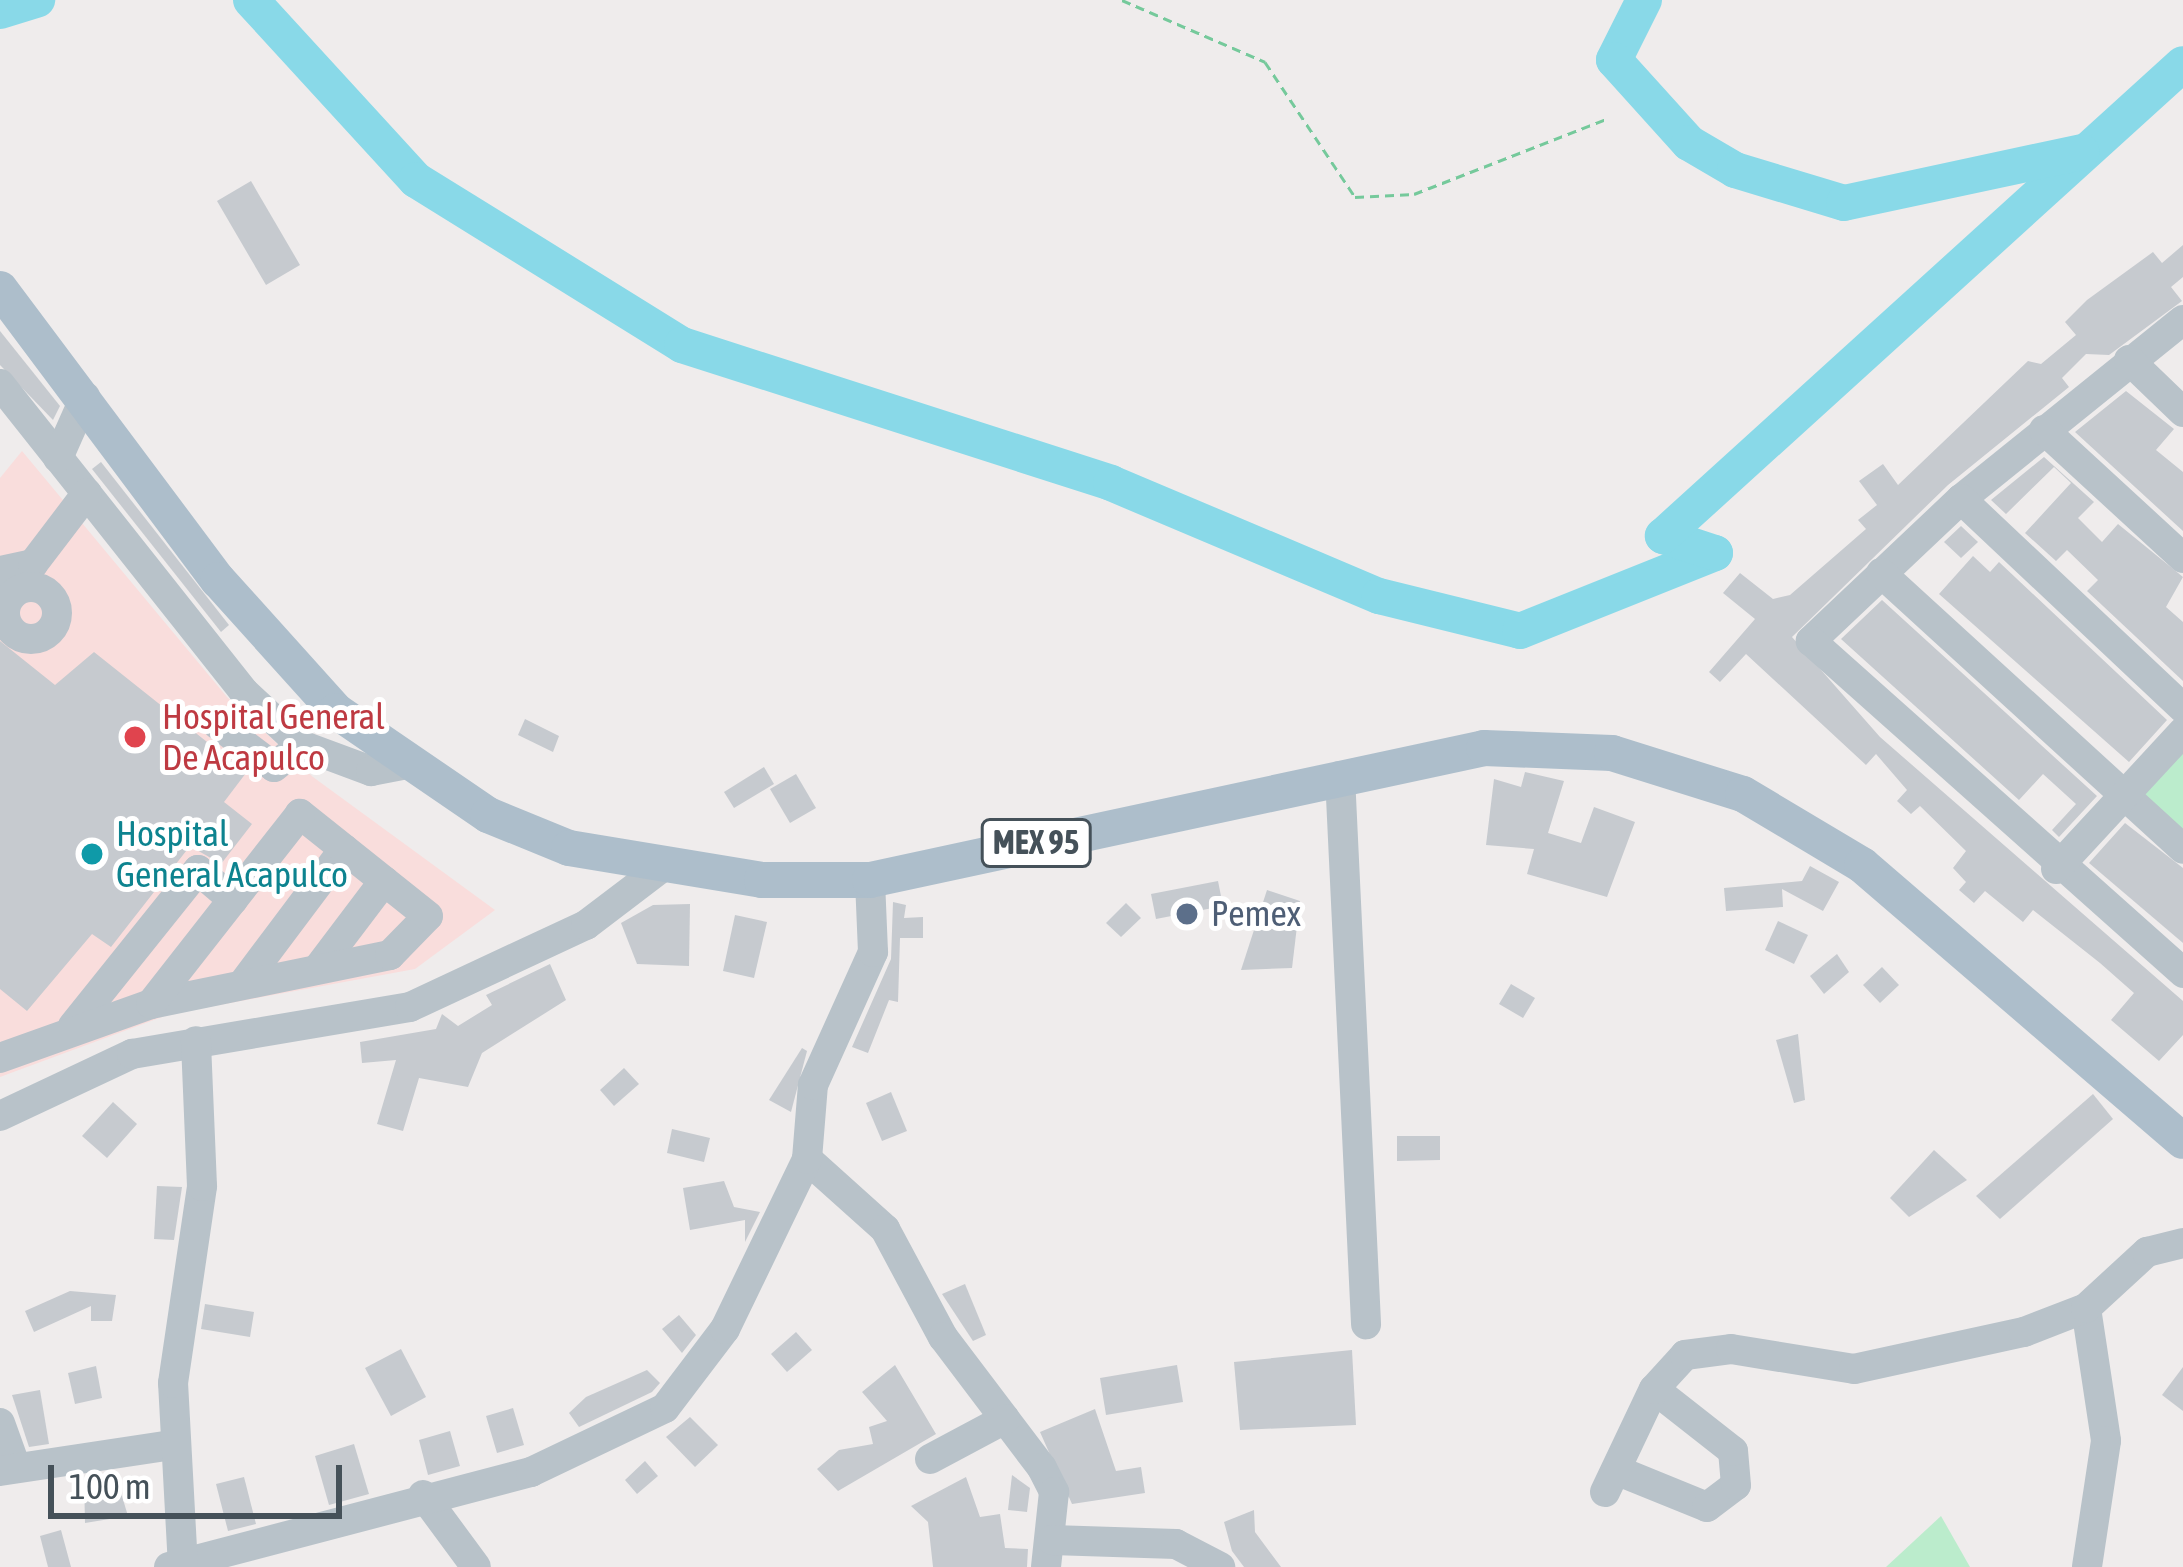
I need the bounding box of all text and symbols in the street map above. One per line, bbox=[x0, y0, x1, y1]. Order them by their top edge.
place label: Hospital General De Acapulco bbox=[162, 694, 385, 779]
marker: Hospital General De Acapulco bbox=[119, 721, 151, 753]
place label: Hospital General Acapulco bbox=[116, 811, 348, 896]
road number: MEX 95 bbox=[979, 816, 1093, 870]
marker: Hospital General Acapulco bbox=[79, 841, 105, 867]
place label: Pemex bbox=[1211, 892, 1301, 936]
marker: Pemex bbox=[1174, 901, 1200, 927]
scale bar bbox=[54, 1441, 348, 1515]
text: 100 m bbox=[69, 1465, 151, 1507]

